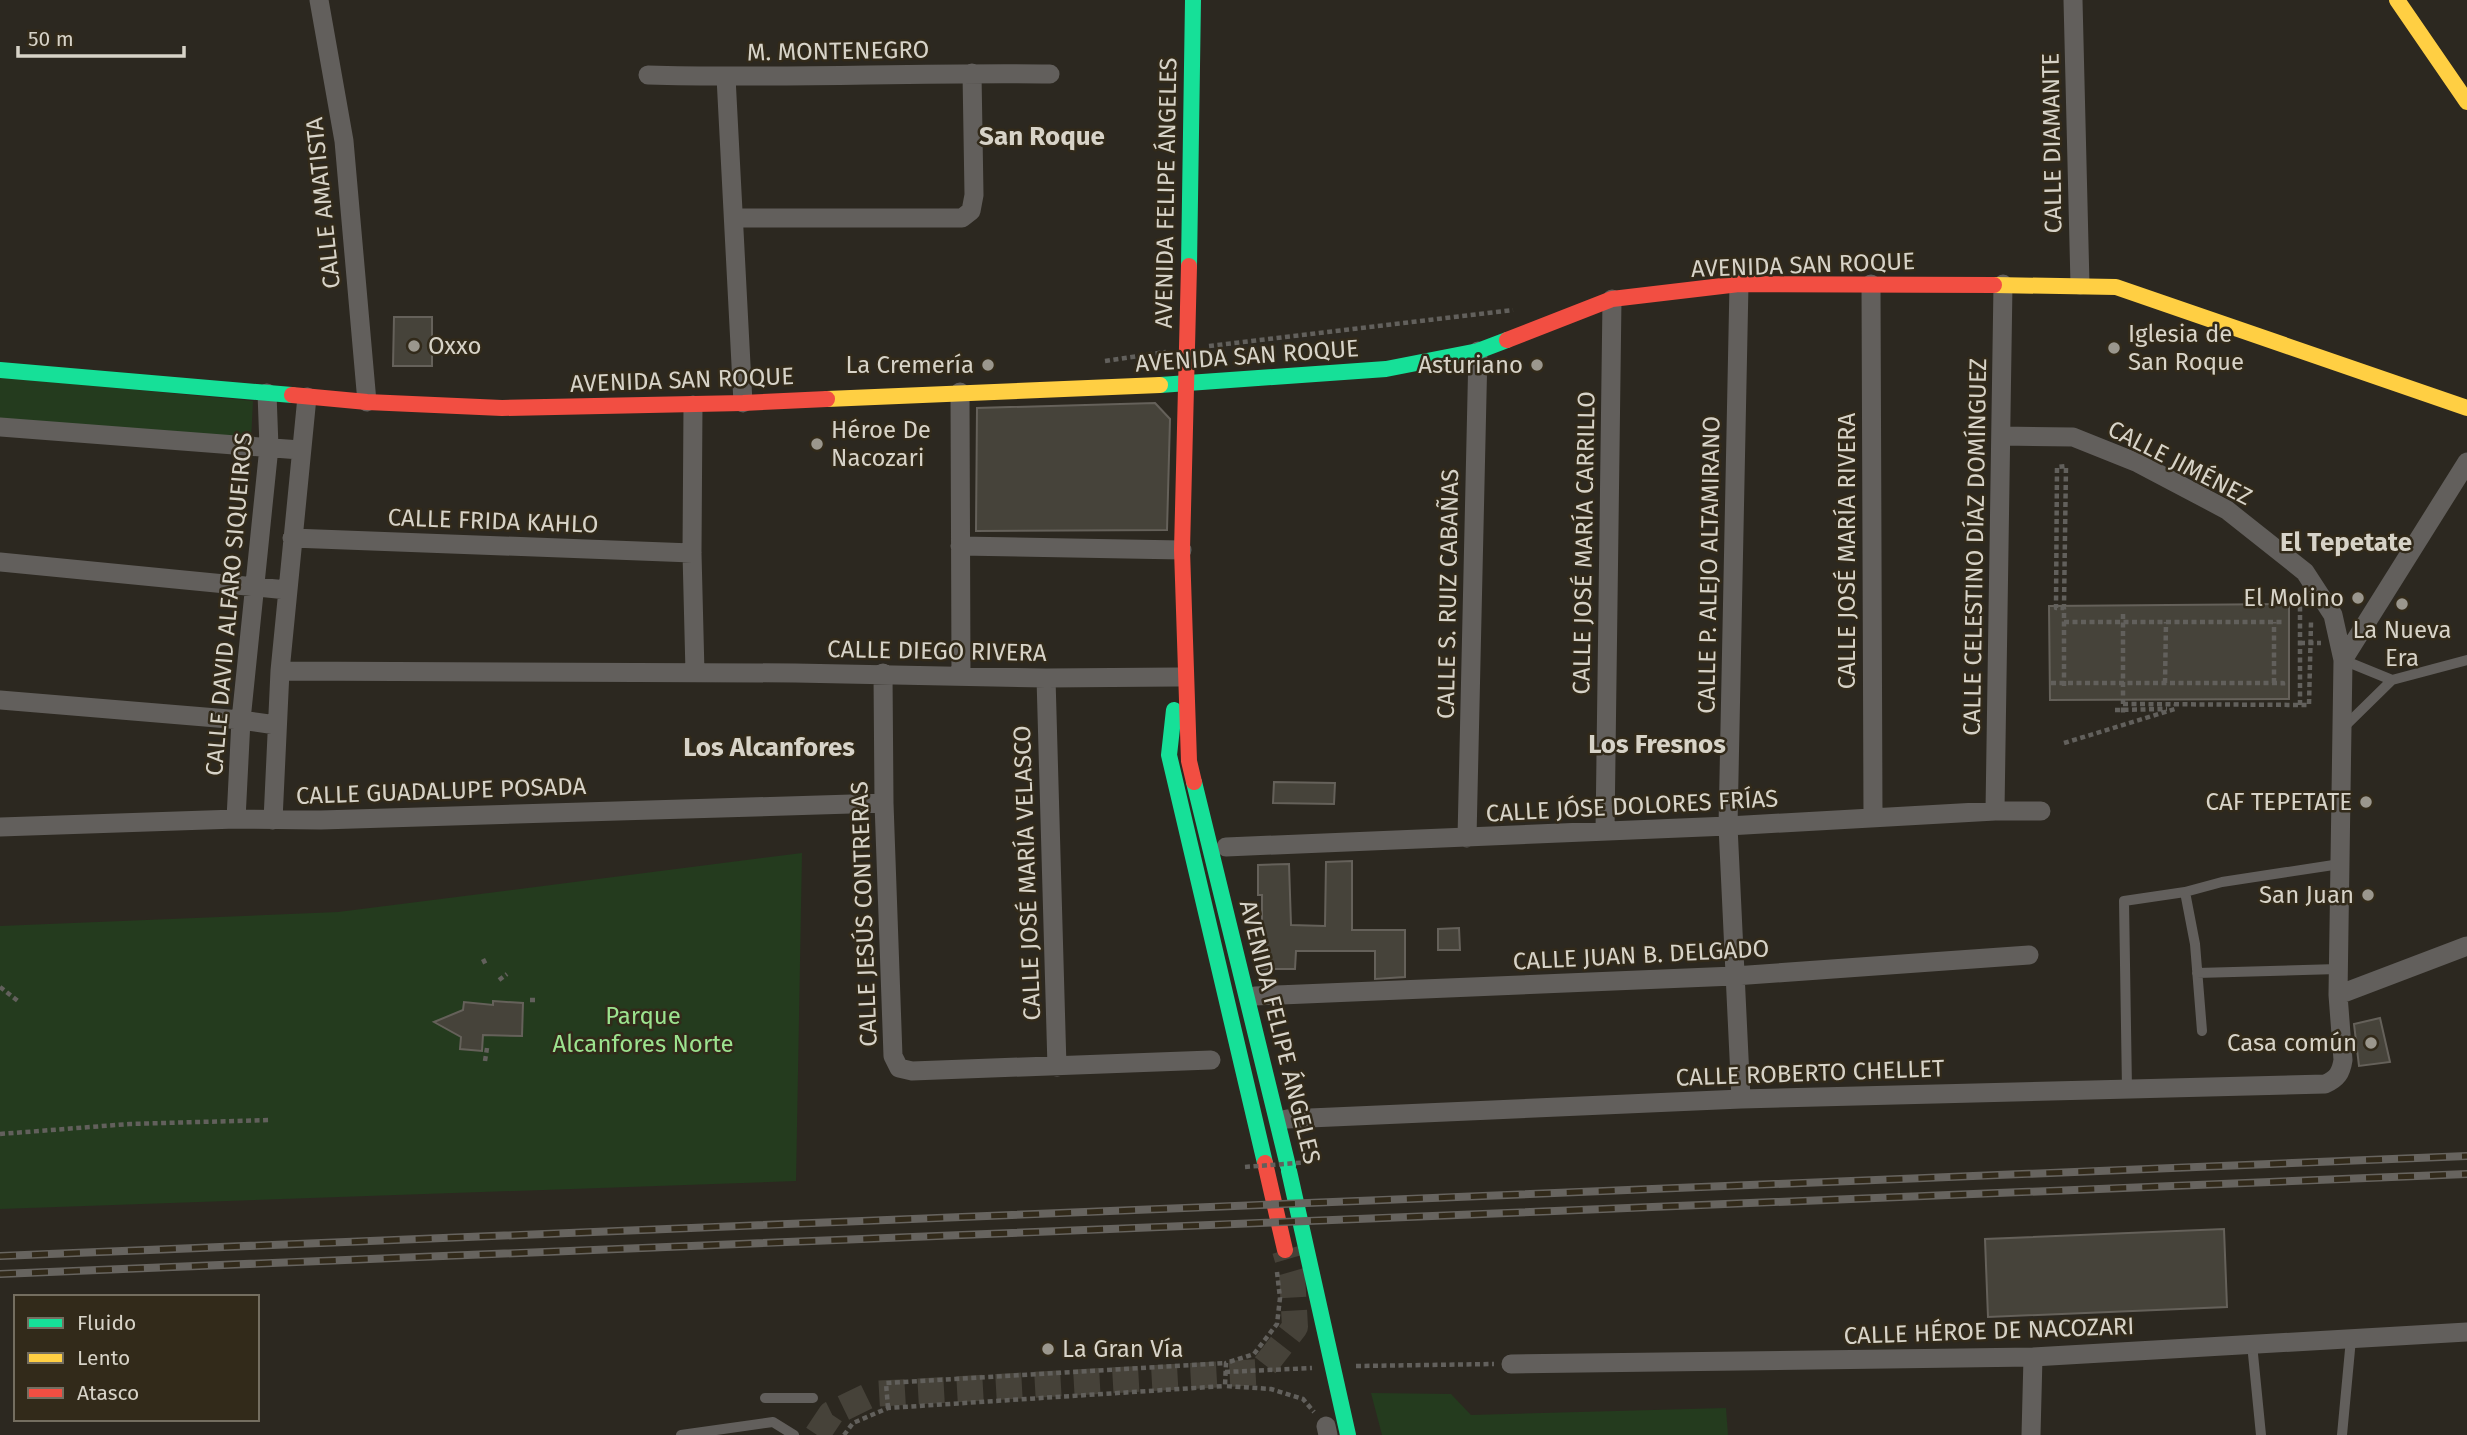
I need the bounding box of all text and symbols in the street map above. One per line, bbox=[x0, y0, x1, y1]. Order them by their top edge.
scale bar bbox=[18, 14, 184, 58]
text: 50 m bbox=[28, 26, 74, 52]
street label: M. MONTENEGRO bbox=[747, 35, 929, 67]
street label: CALLE DIAMANTE bbox=[2036, 52, 2068, 234]
street label: AVENIDA FELIPE ÁNGELES bbox=[1149, 57, 1182, 329]
street label: CALLE AMATISTA bbox=[300, 116, 346, 290]
district label: San Roque bbox=[979, 121, 1105, 152]
street label: AVENIDA SAN ROQUE bbox=[1691, 247, 1915, 283]
place label: Iglesia de San Roque bbox=[2128, 320, 2244, 376]
place label: Oxxo bbox=[428, 332, 481, 360]
street label: AVENIDA SAN ROQUE bbox=[1134, 334, 1360, 378]
marker: Oxxo bbox=[406, 338, 422, 354]
marker: Iglesia de San Roque bbox=[2106, 340, 2122, 356]
place label: La Cremería bbox=[845, 351, 974, 379]
place label: Asturiano bbox=[1418, 351, 1523, 379]
marker: La Cremería bbox=[980, 357, 996, 373]
marker: Asturiano bbox=[1529, 357, 1545, 373]
street label: CALLE CELESTINO DÍAZ DOMÍNGUEZ bbox=[1957, 358, 1992, 736]
street label: AVENIDA SAN ROQUE bbox=[570, 362, 794, 398]
street label: CALLE JOSÉ MARÍA CARRILLO bbox=[1566, 391, 1601, 695]
street label: CALLE JOSÉ MARÍA RIVERA bbox=[1832, 412, 1861, 689]
street label: CALLE JIMÉNEZ bbox=[2103, 414, 2257, 511]
place label: Héroe De Nacozari bbox=[831, 416, 931, 472]
street label: CALLE P. ALEJO ALTAMIRANO bbox=[1692, 416, 1726, 714]
street label: CALLE DAVID ALFARO SIQUEIROS bbox=[200, 431, 258, 777]
marker: Héroe De Nacozari bbox=[809, 436, 825, 452]
street label: CALLE S. RUIZ CABAÑAS bbox=[1432, 469, 1464, 719]
street label: CALLE FRIDA KAHLO bbox=[387, 503, 599, 539]
district label: El Tepetate bbox=[2280, 527, 2412, 558]
place label: El Molino bbox=[2243, 584, 2344, 612]
marker: El Molino bbox=[2350, 590, 2366, 606]
marker: La Nueva Era bbox=[2394, 596, 2410, 612]
place label: La Nueva Era bbox=[2353, 616, 2451, 672]
street label: CALLE DIEGO RIVERA bbox=[827, 635, 1047, 667]
street label: CALLE JOSÉ MARÍA VELASCO bbox=[1007, 725, 1046, 1021]
district label: Los Fresnos bbox=[1588, 729, 1726, 760]
district label: Los Alcanfores bbox=[683, 732, 855, 763]
street label: CALLE GUADALUPE POSADA bbox=[295, 772, 587, 810]
street label: CALLE JESÚS CONTRERAS bbox=[844, 781, 883, 1047]
street label: CALLE JÓSE DOLORES FRÍAS bbox=[1485, 783, 1779, 828]
place label: CAF TEPETATE bbox=[2206, 788, 2352, 816]
marker: CAF TEPETATE bbox=[2358, 794, 2374, 810]
place label: San Juan bbox=[2259, 881, 2354, 909]
marker: San Juan bbox=[2360, 887, 2376, 903]
street label: AVENIDA FELIPE ÁNGELES bbox=[1234, 897, 1327, 1167]
street label: CALLE JUAN B. DELGADO bbox=[1512, 934, 1770, 976]
park label: Parque Alcanfores Norte bbox=[552, 1002, 734, 1058]
place label: Casa común bbox=[2227, 1029, 2357, 1057]
marker: Casa común bbox=[2363, 1035, 2379, 1051]
street label: CALLE ROBERTO CHELLET bbox=[1675, 1054, 1945, 1092]
legend bbox=[14, 1295, 259, 1421]
text: Fluido bbox=[77, 1310, 136, 1336]
street label: CALLE HÉROE DE NACOZARI bbox=[1843, 1311, 2135, 1350]
place label: La Gran Vía bbox=[1062, 1335, 1184, 1363]
marker: La Gran Vía bbox=[1040, 1341, 1056, 1357]
text: Lento bbox=[77, 1345, 130, 1371]
text: Atasco bbox=[77, 1380, 139, 1406]

